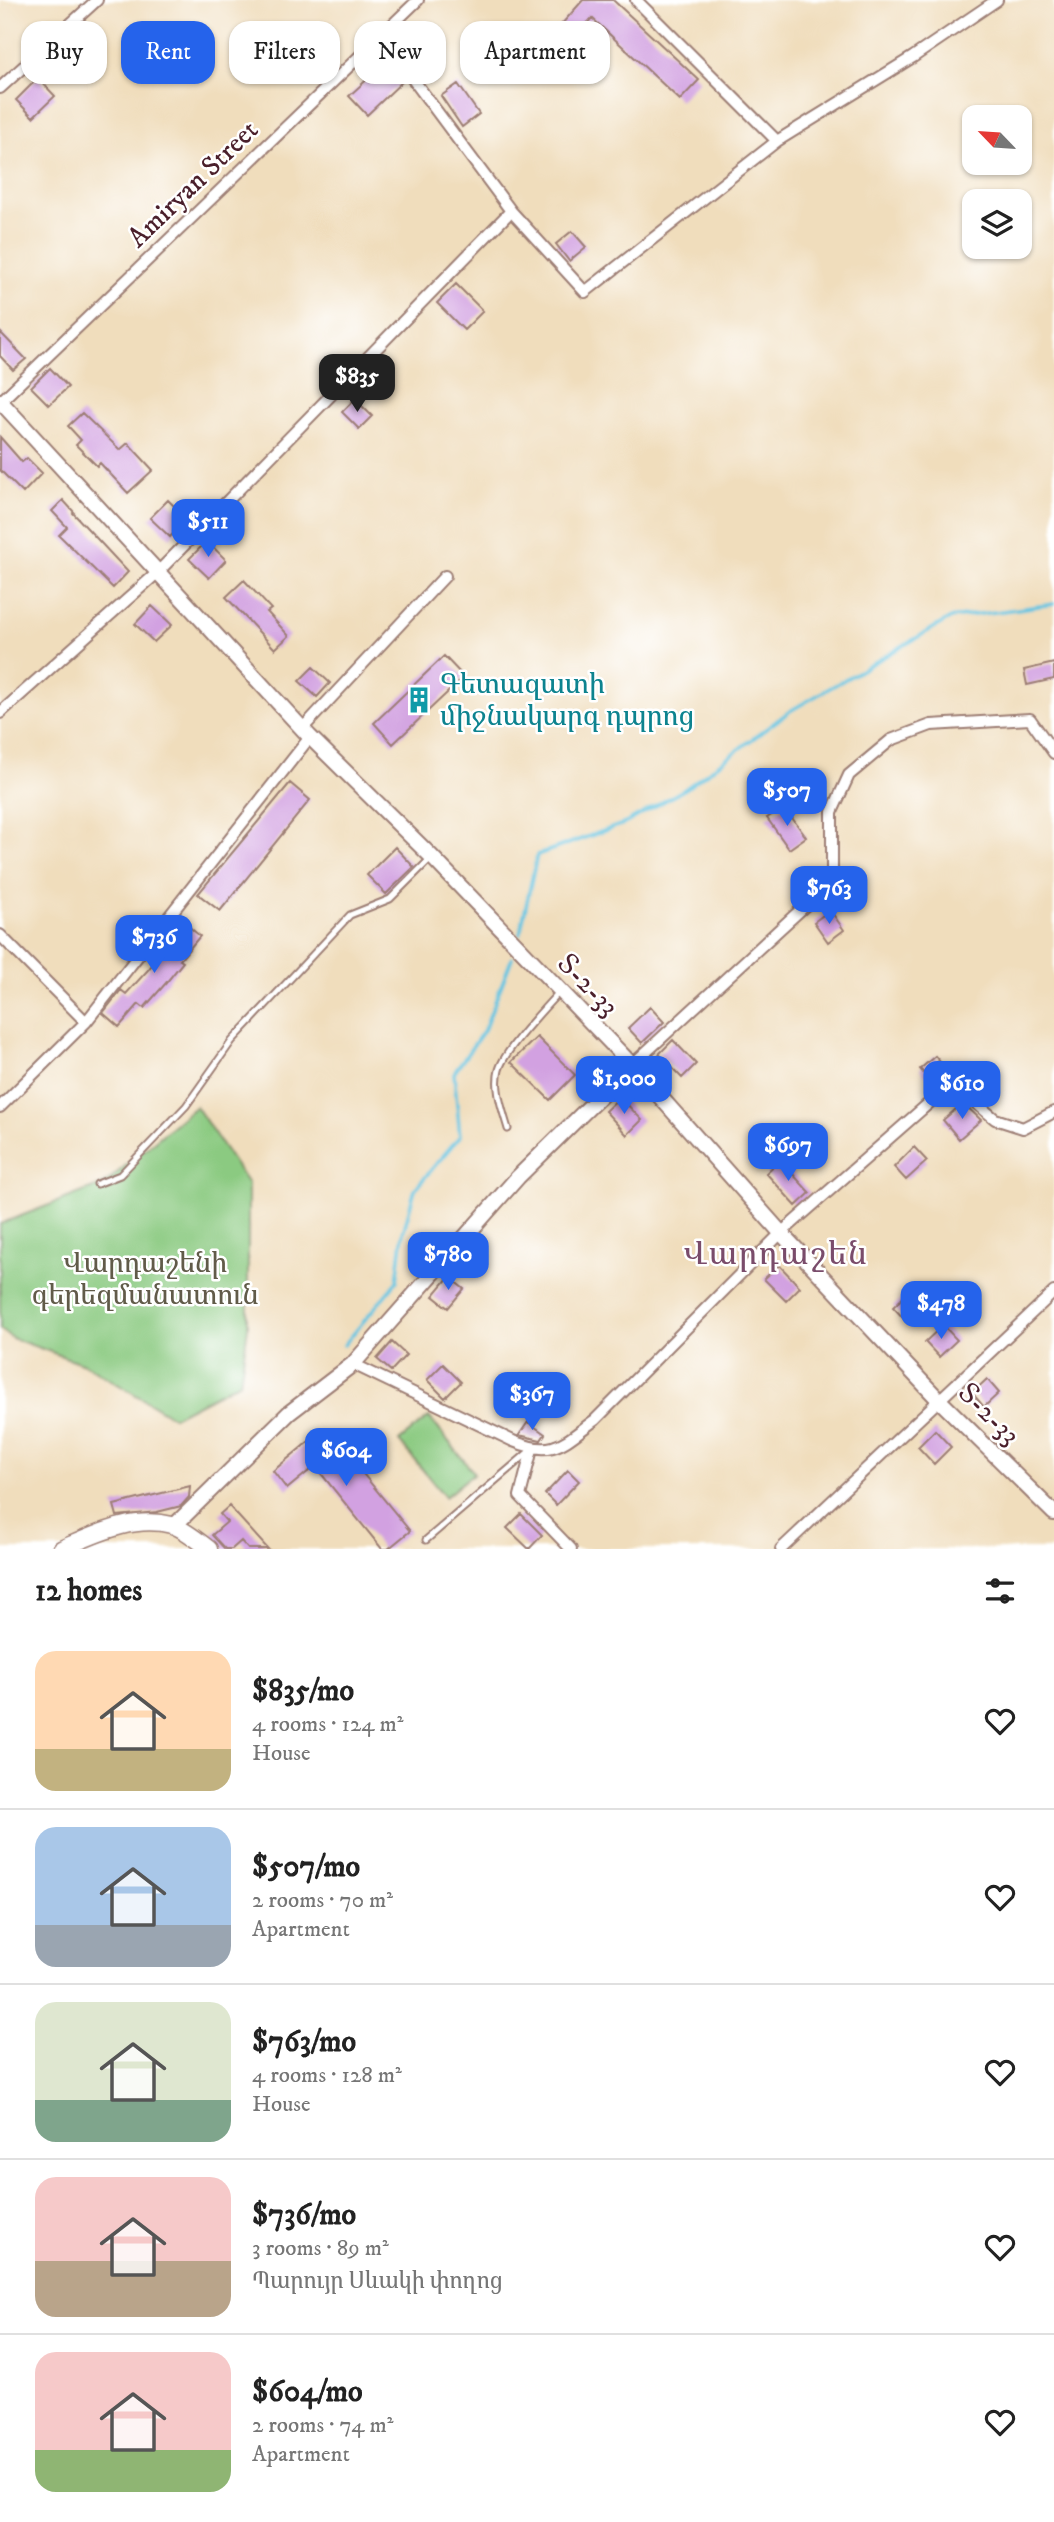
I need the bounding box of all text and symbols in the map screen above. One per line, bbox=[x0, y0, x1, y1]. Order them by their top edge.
chip: Buy bbox=[21, 21, 107, 84]
chip: Rent bbox=[121, 21, 215, 84]
chip: Filters bbox=[229, 21, 340, 84]
chip: New bbox=[354, 21, 446, 84]
chip: Apartment bbox=[460, 21, 610, 84]
north arrow bbox=[962, 105, 1032, 175]
map controls bbox=[962, 105, 1032, 259]
street label: Amiryan Street bbox=[120, 113, 266, 255]
button: layers bbox=[962, 189, 1032, 259]
pin: $835 bbox=[316, 354, 398, 414]
text: $835 bbox=[335, 362, 379, 391]
pin: $511 bbox=[167, 500, 249, 559]
text: $511 bbox=[188, 507, 228, 536]
place label: Գետազատի միջնակարգ դպրոց bbox=[440, 667, 694, 734]
building icon: Գետազատի միջնակարգ դպրոց bbox=[404, 685, 434, 715]
pin: $507 bbox=[746, 768, 828, 828]
text: $507 bbox=[763, 776, 811, 805]
pin: $763 bbox=[788, 866, 870, 926]
text: $763 bbox=[806, 874, 852, 903]
pin: $736 bbox=[113, 916, 195, 975]
text: $736 bbox=[131, 923, 177, 952]
street label: Տ-2-33 bbox=[550, 946, 626, 1024]
pin: $1,000 bbox=[567, 1056, 681, 1116]
pin: $610 bbox=[921, 1062, 1003, 1121]
text: $1,000 bbox=[592, 1064, 656, 1093]
text: $610 bbox=[939, 1069, 985, 1098]
pin: $697 bbox=[747, 1124, 829, 1183]
text: $697 bbox=[764, 1131, 812, 1160]
pin: $780 bbox=[407, 1232, 489, 1292]
district label: Վարդաշեն bbox=[683, 1235, 869, 1275]
text: $780 bbox=[424, 1240, 472, 1269]
park label: Վարդաշենի գերեզմանատուն bbox=[31, 1246, 259, 1313]
pin: $478 bbox=[900, 1282, 982, 1341]
text: $478 bbox=[917, 1289, 965, 1318]
pin: $367 bbox=[491, 1372, 573, 1432]
street label: Տ-2-33 bbox=[951, 1376, 1027, 1452]
text: $367 bbox=[509, 1380, 555, 1409]
pin: $604 bbox=[305, 1428, 387, 1488]
text: $604 bbox=[321, 1436, 371, 1465]
icon: filters bbox=[981, 1572, 1019, 1610]
text: 12 homes bbox=[35, 1573, 142, 1610]
text: $835/mo bbox=[252, 1673, 354, 1710]
icon: home bbox=[91, 1679, 175, 1763]
icon: heart bbox=[981, 1702, 1019, 1740]
text: 4 rooms · 124 m² bbox=[252, 1710, 403, 1739]
text: House bbox=[252, 1739, 310, 1768]
text: $507/mo bbox=[252, 1849, 360, 1886]
icon: home bbox=[91, 1855, 175, 1939]
icon: heart bbox=[981, 1878, 1019, 1916]
text: 2 rooms · 70 m² bbox=[252, 1886, 393, 1915]
text: Apartment bbox=[252, 1915, 350, 1944]
text: $763/mo bbox=[252, 2024, 356, 2061]
icon: home bbox=[91, 2030, 175, 2114]
icon: heart bbox=[981, 2053, 1019, 2091]
text: 4 rooms · 128 m² bbox=[252, 2061, 402, 2090]
text: House bbox=[252, 2090, 310, 2119]
text: $736/mo bbox=[252, 2197, 356, 2234]
icon: home bbox=[91, 2205, 175, 2289]
icon: heart bbox=[981, 2228, 1019, 2266]
text: 3 rooms · 89 m² bbox=[252, 2234, 389, 2263]
text: Պարույր Սևակի փողոց bbox=[252, 2267, 503, 2296]
text: $604/mo bbox=[252, 2374, 363, 2411]
icon: home bbox=[91, 2380, 175, 2464]
icon: heart bbox=[981, 2403, 1019, 2441]
text: 2 rooms · 74 m² bbox=[252, 2411, 393, 2440]
text: Apartment bbox=[252, 2440, 350, 2469]

